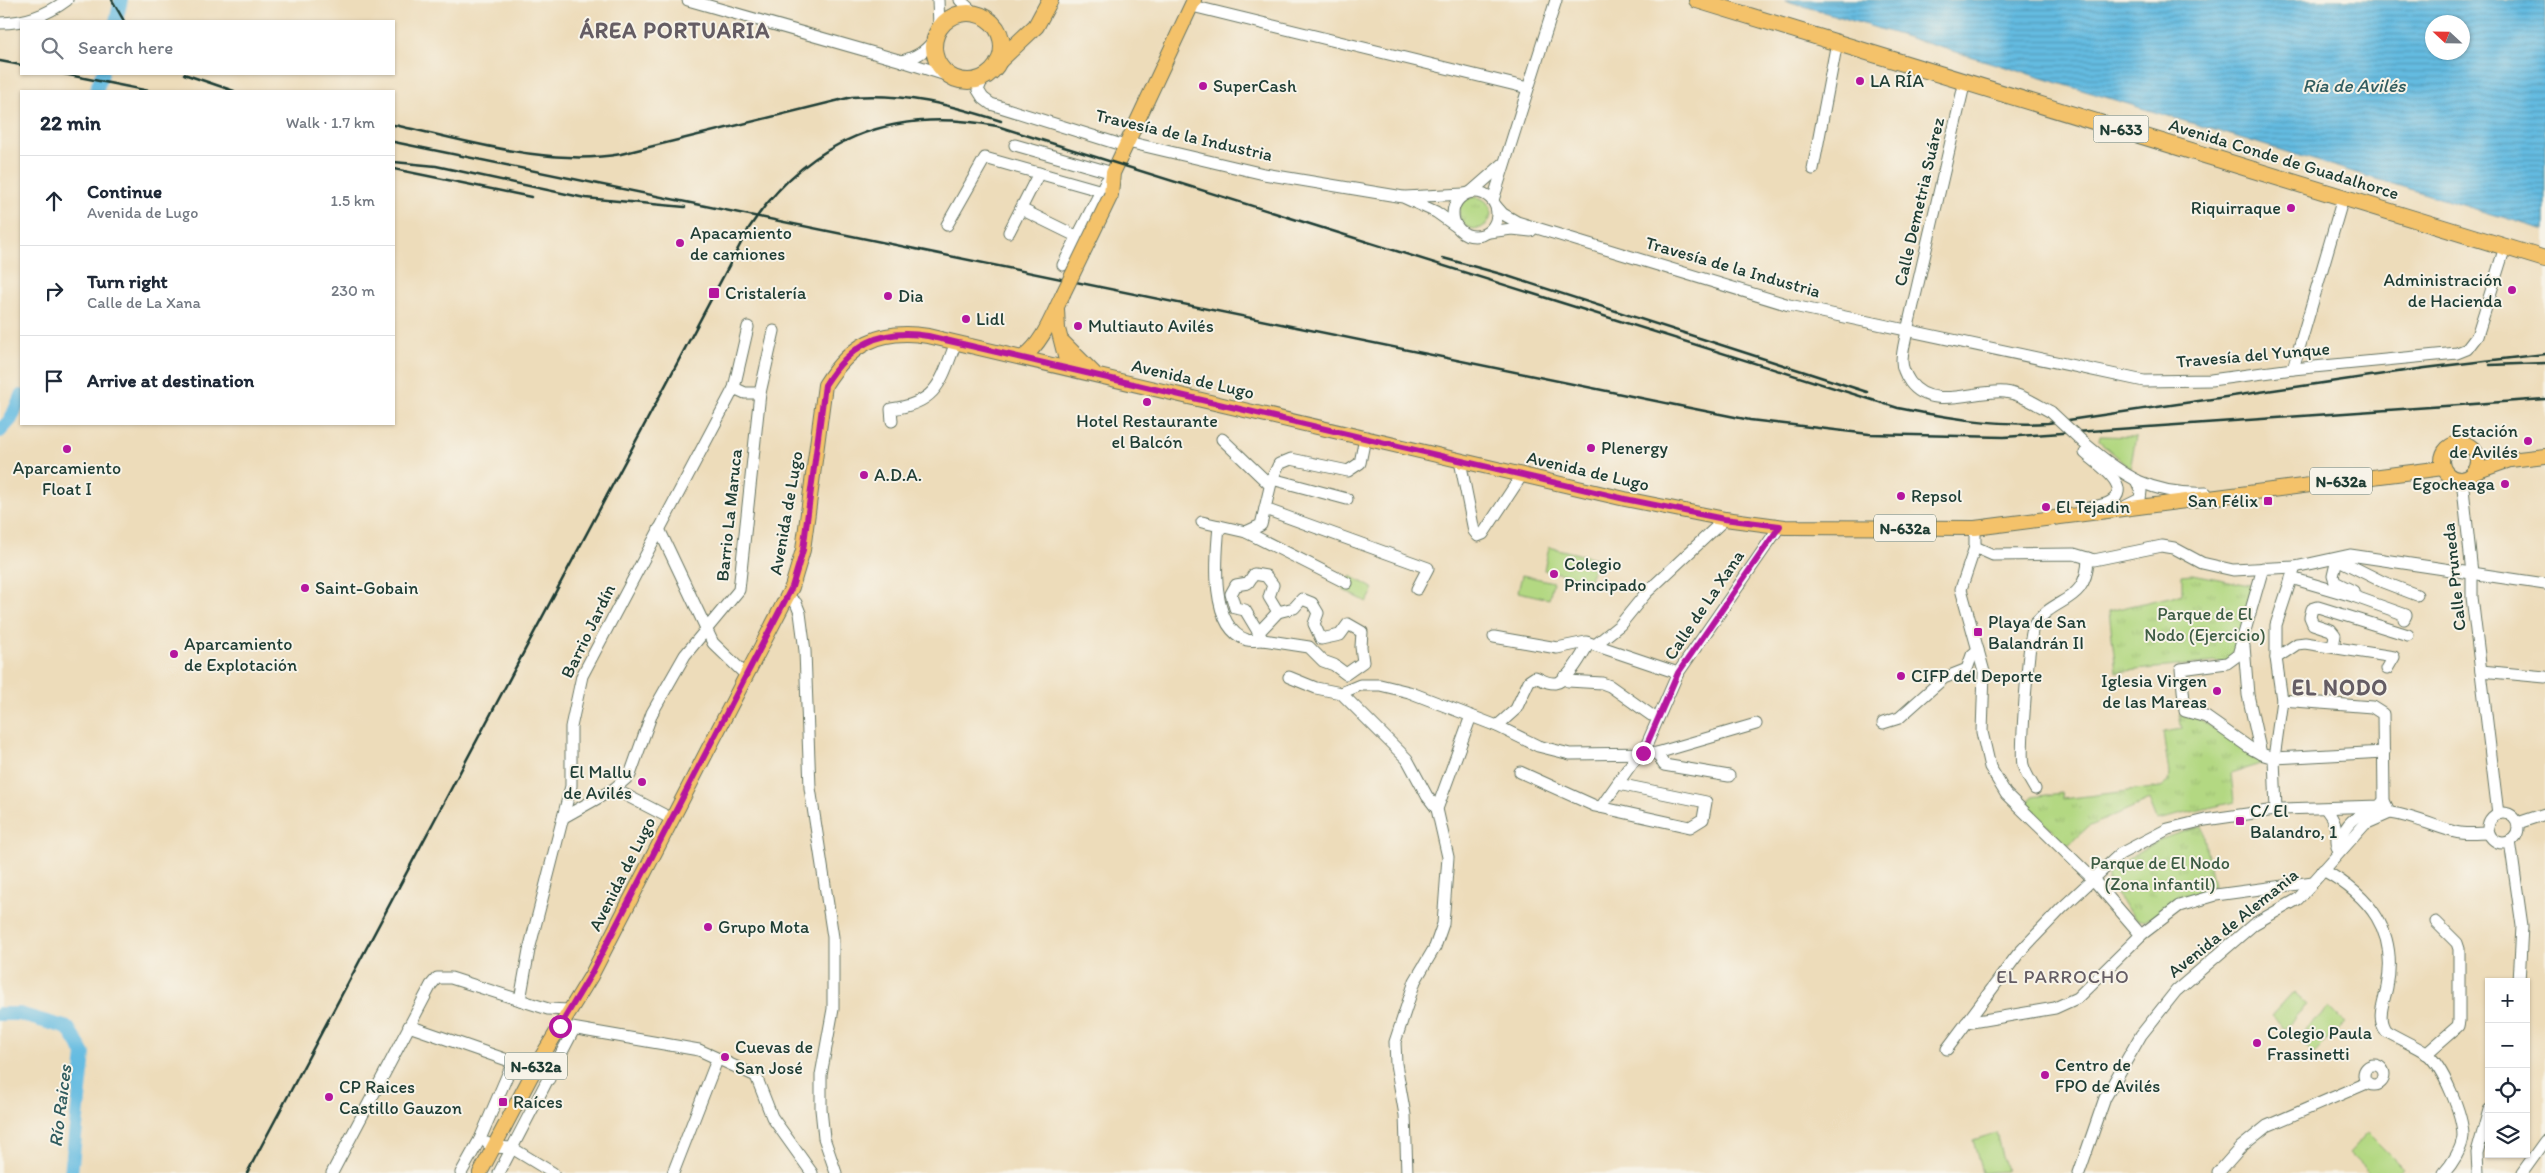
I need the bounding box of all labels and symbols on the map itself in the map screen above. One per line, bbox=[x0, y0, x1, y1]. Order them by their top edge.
north arrow bbox=[2425, 15, 2470, 60]
district label: ÁREA PORTUARIA bbox=[579, 17, 770, 44]
place label: LA RÍA bbox=[1870, 70, 1925, 92]
water label: Ría de Avilés bbox=[2303, 74, 2407, 97]
place label: SuperCash bbox=[1213, 75, 1297, 97]
marker: LA RÍA bbox=[1854, 75, 1866, 87]
marker: SuperCash bbox=[1197, 80, 1209, 92]
street label: Travesía de la Industria bbox=[1093, 104, 1275, 166]
street label: Avenida Conde de Guadalhorce bbox=[2166, 113, 2402, 205]
street label: Calle Demetria Suárez bbox=[1889, 116, 1949, 288]
road number: N-633 bbox=[2094, 116, 2148, 142]
place label: Riquirraque bbox=[2191, 197, 2281, 219]
marker: Riquirraque bbox=[2285, 202, 2297, 214]
place label: Apacamiento de camiones bbox=[690, 222, 792, 265]
street label: Travesía de la Industria bbox=[1643, 231, 1823, 303]
marker: Apacamiento de camiones bbox=[674, 237, 686, 249]
place label: Administración de Hacienda bbox=[2384, 269, 2502, 312]
place label: Cristalería bbox=[725, 282, 807, 304]
marker: Administración de Hacienda bbox=[2506, 284, 2518, 296]
place label: Dia bbox=[898, 285, 924, 307]
marker: Cristalería bbox=[707, 286, 721, 300]
marker: Dia bbox=[882, 290, 894, 302]
place label: Lidl bbox=[976, 308, 1005, 330]
marker: Lidl bbox=[960, 313, 972, 325]
place label: Multiauto Avilés bbox=[1088, 315, 1214, 337]
marker: Multiauto Avilés bbox=[1072, 320, 1084, 332]
street label: Travesía del Yunque bbox=[2175, 337, 2331, 373]
street label: Avenida de Lugo bbox=[1129, 354, 1257, 404]
marker: Hotel Restaurante el Balcón bbox=[1141, 396, 1153, 408]
place label: Hotel Restaurante el Balcón bbox=[1076, 410, 1218, 453]
place label: Estación de Avilés bbox=[2449, 420, 2518, 463]
marker: Estación de Avilés bbox=[2522, 435, 2534, 447]
place label: Plenergy bbox=[1601, 437, 1668, 459]
marker: Plenergy bbox=[1585, 442, 1597, 454]
marker: Aparcamiento Float I bbox=[61, 443, 73, 455]
street label: Avenida de Lugo bbox=[1524, 446, 1652, 496]
street label: Barrio La Maruca bbox=[711, 447, 747, 582]
street label: Avenida de Lugo bbox=[764, 449, 808, 577]
place label: Aparcamiento Float I bbox=[13, 457, 121, 500]
place label: A.D.A. bbox=[874, 464, 922, 486]
road number: N-632a bbox=[2310, 468, 2372, 494]
marker: A.D.A. bbox=[858, 469, 870, 481]
place label: Egocheaga bbox=[2412, 473, 2496, 495]
marker: Egocheaga bbox=[2499, 478, 2511, 490]
place label: Repsol bbox=[1911, 485, 1962, 507]
marker: Repsol bbox=[1895, 490, 1907, 502]
place label: San Félix bbox=[2188, 490, 2258, 512]
marker: San Félix bbox=[2262, 495, 2274, 507]
place label: El Tejadin bbox=[2056, 496, 2130, 518]
marker: El Tejadin bbox=[2040, 501, 2052, 513]
road number: N-632a bbox=[1874, 514, 1936, 542]
street label: Calle Pruneda bbox=[2437, 522, 2471, 632]
street label: Calle de La Xana bbox=[1659, 545, 1749, 664]
place label: Colegio Principado bbox=[1564, 553, 1646, 596]
marker: Colegio Principado bbox=[1548, 568, 1560, 580]
place label: Saint-Gobain bbox=[315, 577, 418, 599]
street label: Barrio Jardín bbox=[556, 580, 620, 682]
marker: Saint-Gobain bbox=[299, 582, 311, 594]
park label: Parque de El Nodo (Ejercicio) bbox=[2144, 603, 2266, 646]
place label: Playa de San Balandrán II bbox=[1988, 611, 2086, 654]
marker: Playa de San Balandrán II bbox=[1972, 626, 1984, 638]
place label: Aparcamiento de Explotación bbox=[184, 633, 297, 676]
marker: Aparcamiento de Explotación bbox=[168, 648, 180, 660]
place label: CIFP del Deporte bbox=[1911, 665, 2042, 687]
marker: CIFP del Deporte bbox=[1895, 670, 1907, 682]
place label: Iglesia Virgen de las Mareas bbox=[2101, 670, 2207, 713]
district label: EL NODO bbox=[2292, 674, 2388, 701]
marker: Iglesia Virgen de las Mareas bbox=[2211, 685, 2223, 697]
route end bbox=[1632, 742, 1655, 765]
place label: El Mallu de Avilés bbox=[563, 761, 632, 804]
marker: El Mallu de Avilés bbox=[636, 776, 648, 788]
place label: C/ El Balandro, 1 bbox=[2250, 800, 2337, 843]
street label: Avenida de Lugo bbox=[584, 813, 660, 935]
marker: C/ El Balandro, 1 bbox=[2234, 815, 2246, 827]
park label: Parque de El Nodo (Zona infantil) bbox=[2090, 852, 2230, 895]
street label: Avenida de Alemania bbox=[2163, 864, 2303, 982]
place label: Grupo Mota bbox=[718, 916, 810, 938]
marker: Grupo Mota bbox=[702, 921, 714, 933]
district label: EL PARROCHO bbox=[1996, 965, 2130, 988]
route start bbox=[549, 1015, 572, 1038]
place label: Colegio Paula Frassinetti bbox=[2267, 1022, 2373, 1065]
place label: Cuevas de San José bbox=[735, 1036, 813, 1079]
marker: Colegio Paula Frassinetti bbox=[2251, 1037, 2263, 1049]
marker: Cuevas de San José bbox=[719, 1051, 731, 1063]
road number: N-632a bbox=[505, 1052, 567, 1080]
place label: Centro de FPO de Avilés bbox=[2055, 1054, 2160, 1097]
water label: Río Raices bbox=[44, 1062, 77, 1148]
marker: Centro de FPO de Avilés bbox=[2039, 1069, 2051, 1081]
place label: CP Raices Castillo Gauzon bbox=[339, 1076, 462, 1119]
marker: CP Raices Castillo Gauzon bbox=[323, 1091, 335, 1103]
place label: Raíces bbox=[513, 1091, 563, 1113]
marker: Raíces bbox=[497, 1096, 509, 1108]

